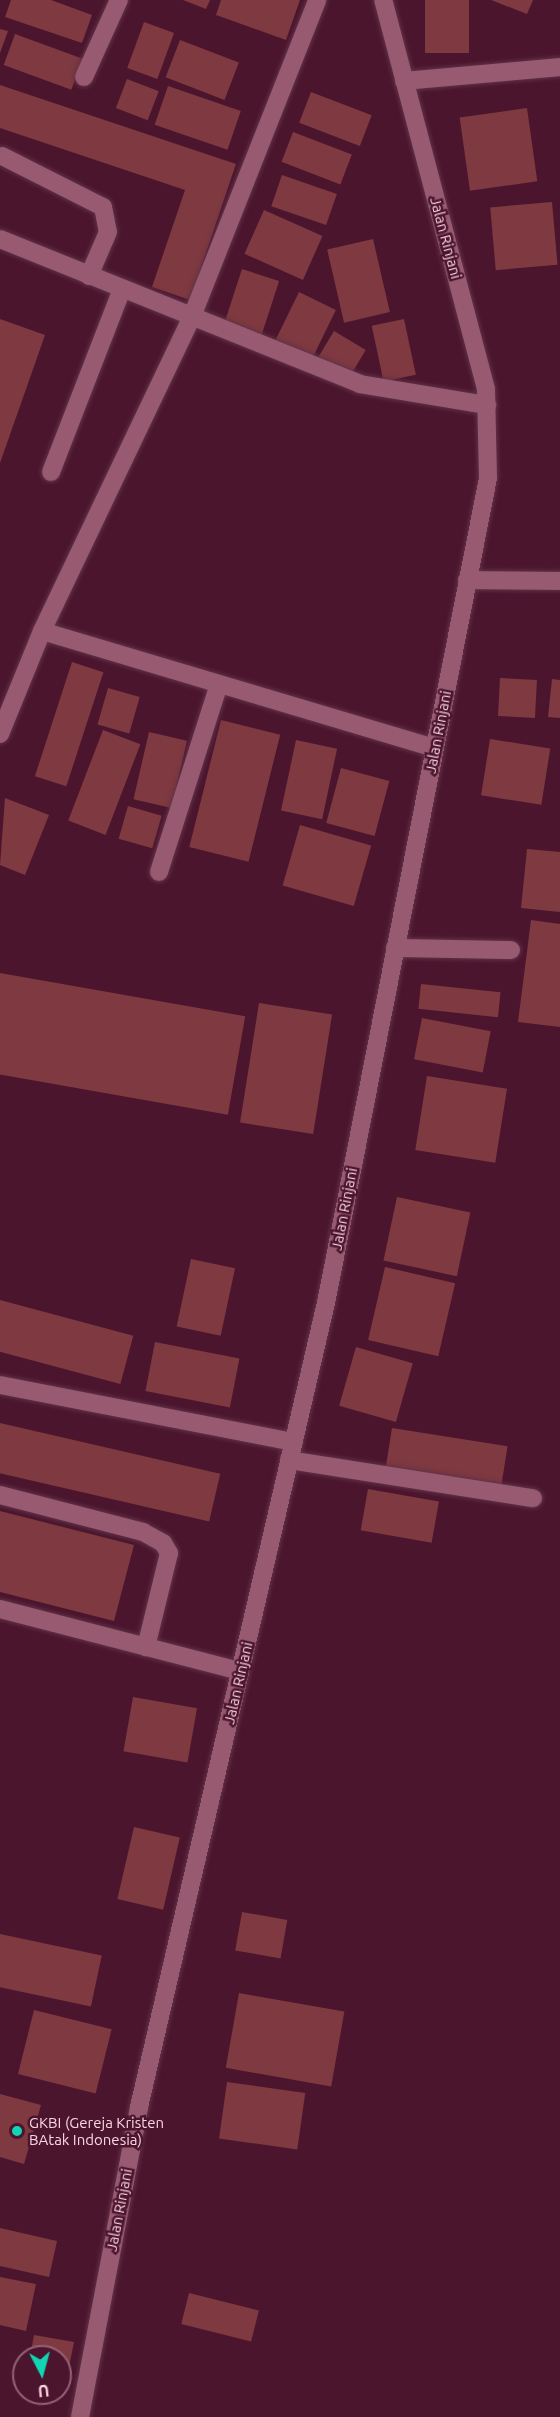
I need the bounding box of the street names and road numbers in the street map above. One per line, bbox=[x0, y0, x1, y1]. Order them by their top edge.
street label: Jalan Rinjani bbox=[426, 195, 466, 281]
street label: Jalan Rinjani bbox=[421, 689, 455, 775]
street label: Jalan Rinjani bbox=[327, 1166, 361, 1252]
street label: Jalan Rinjani bbox=[220, 1640, 256, 1726]
street label: Jalan Rinjani bbox=[102, 2167, 136, 2253]

